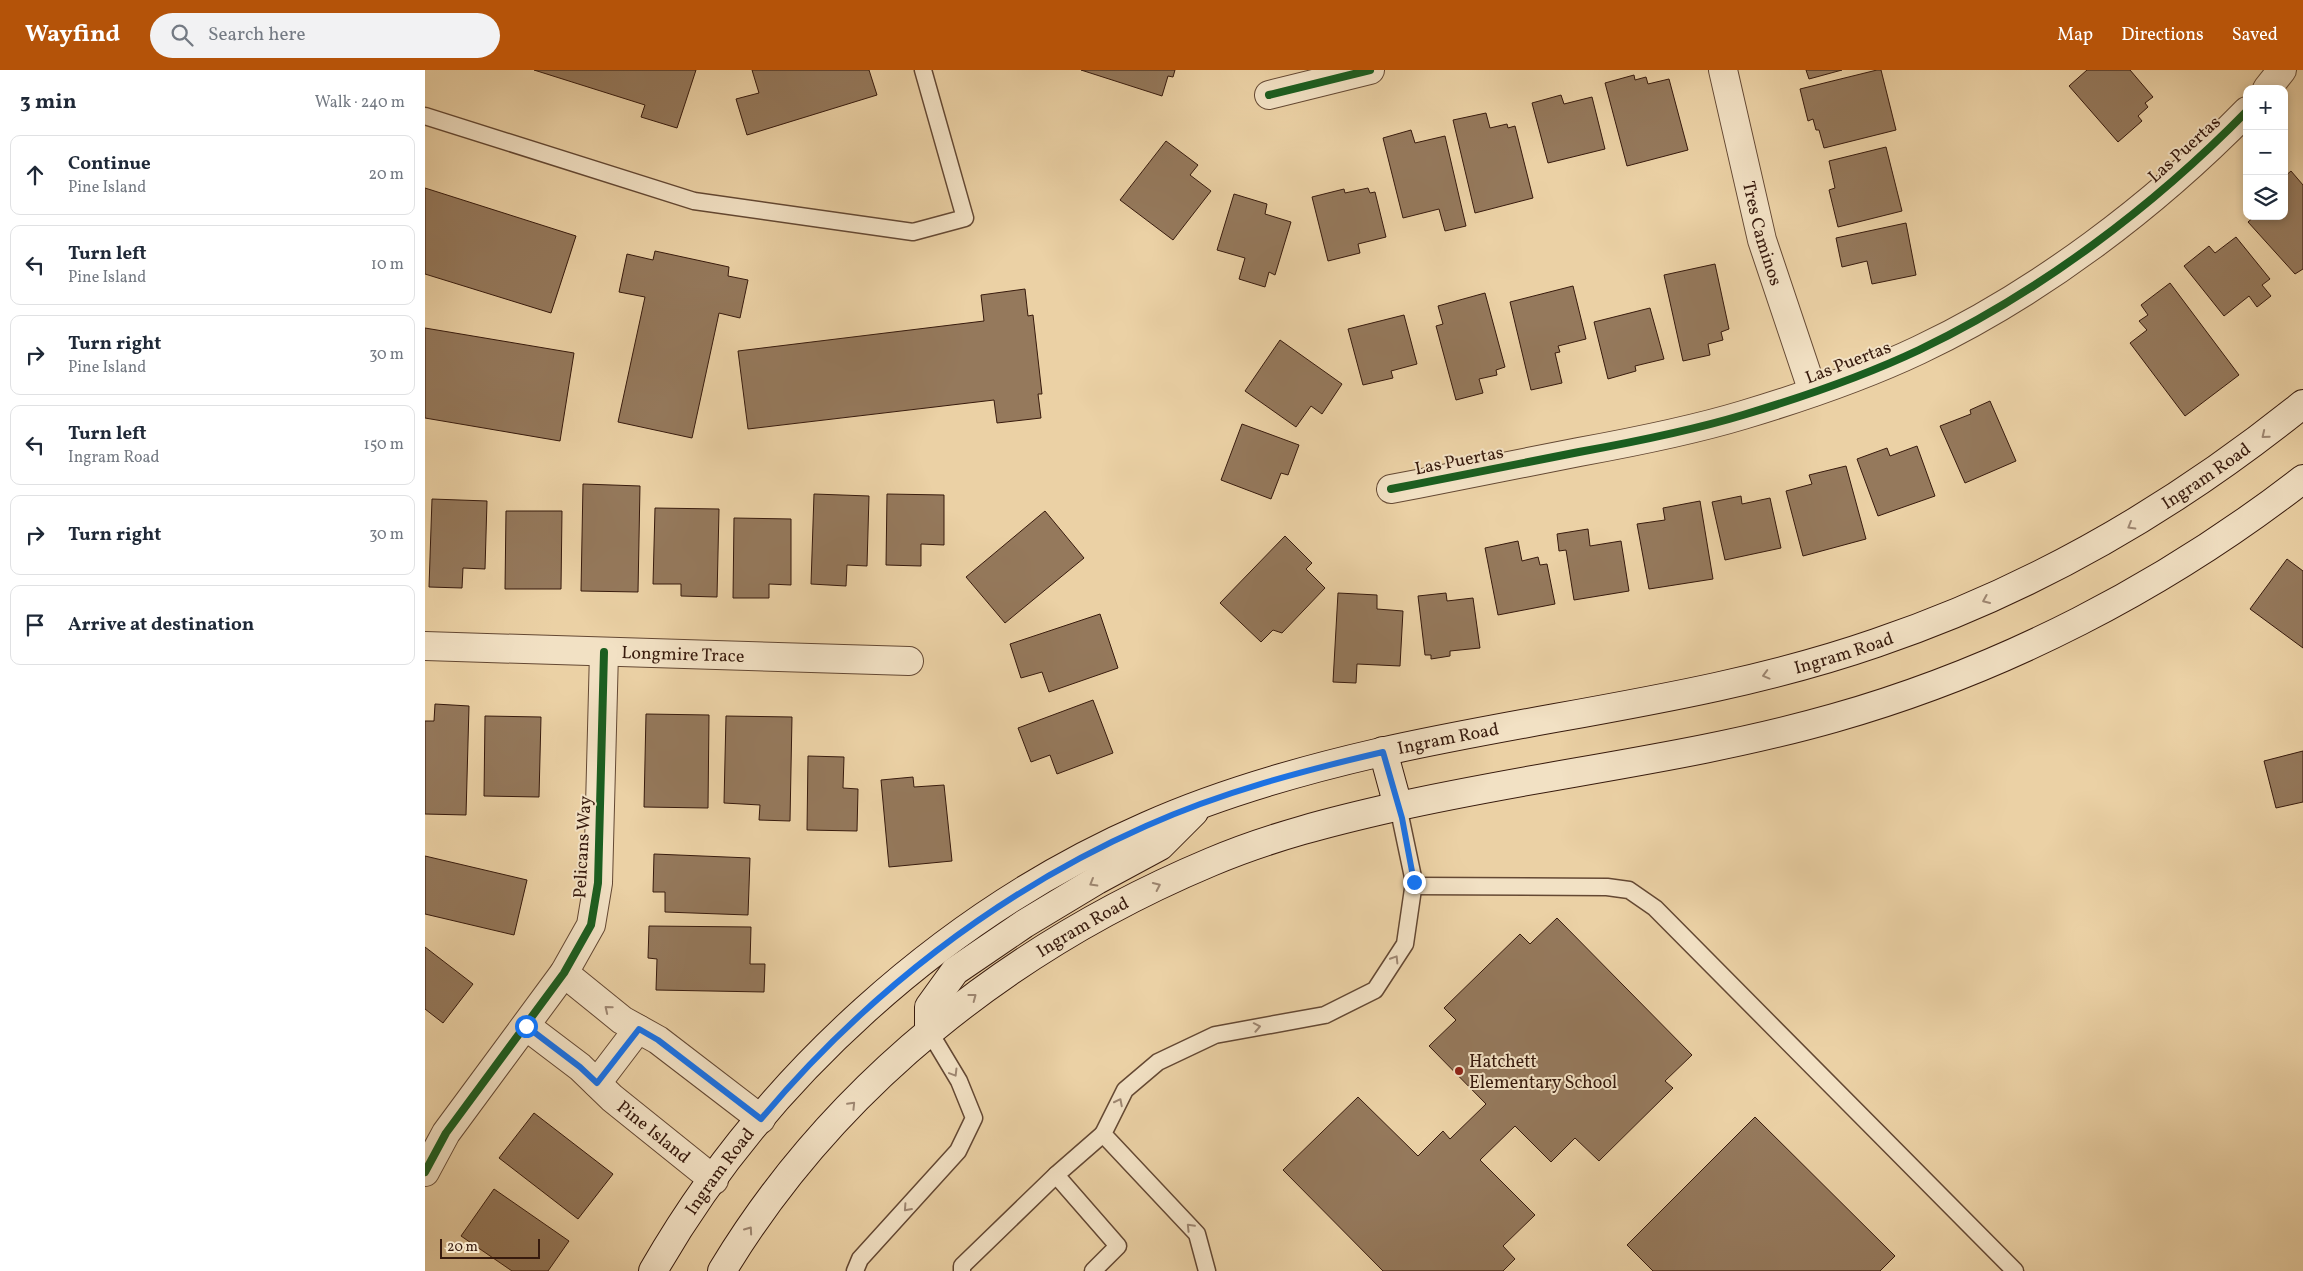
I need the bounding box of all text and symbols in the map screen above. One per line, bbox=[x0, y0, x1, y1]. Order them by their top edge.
search box bbox=[150, 13, 500, 58]
text: Wayfind bbox=[25, 18, 120, 52]
icon: search bbox=[168, 21, 196, 49]
text: Search here bbox=[208, 22, 305, 48]
text: Map bbox=[2057, 23, 2093, 48]
text: Directions bbox=[2121, 23, 2204, 48]
text: Saved bbox=[2232, 23, 2278, 48]
map controls bbox=[2243, 85, 2288, 220]
button: + bbox=[2243, 85, 2288, 130]
text: 3 min bbox=[20, 88, 76, 117]
text: Walk · 240 m bbox=[315, 92, 405, 114]
street label: Las Puertas bbox=[2143, 111, 2227, 190]
button: − bbox=[2243, 130, 2288, 175]
text: Continue bbox=[68, 151, 151, 177]
icon: ahead bbox=[21, 161, 49, 189]
text: 20 m bbox=[369, 164, 404, 186]
button: layers bbox=[2243, 175, 2288, 220]
text: Pine Island bbox=[68, 177, 146, 199]
street label: Tres Caminos bbox=[1735, 179, 1787, 289]
text: Turn left bbox=[68, 241, 147, 267]
icon: left bbox=[21, 251, 49, 279]
text: 10 m bbox=[371, 254, 404, 276]
text: Pine Island bbox=[68, 267, 146, 289]
text: Turn right bbox=[68, 331, 161, 357]
street label: Las Puertas bbox=[1802, 336, 1895, 391]
icon: right bbox=[21, 341, 49, 369]
text: 30 m bbox=[369, 344, 404, 366]
text: Pine Island bbox=[68, 357, 146, 379]
text: Turn left bbox=[68, 421, 147, 447]
one-way arrow bbox=[2261, 429, 2271, 438]
icon: left bbox=[21, 431, 49, 459]
text: 150 m bbox=[363, 434, 404, 456]
street label: Ingram Road bbox=[2157, 437, 2256, 516]
street label: Las Puertas bbox=[1413, 441, 1506, 482]
text: Ingram Road bbox=[68, 447, 160, 469]
one-way arrow bbox=[2127, 520, 2136, 530]
icon: right bbox=[21, 521, 49, 549]
text: Turn right bbox=[68, 522, 161, 548]
text: 30 m bbox=[369, 524, 404, 546]
one-way arrow bbox=[1982, 594, 1991, 605]
icon: arrive bbox=[21, 611, 49, 639]
text: Arrive at destination bbox=[68, 612, 254, 638]
street label: Ingram Road bbox=[1791, 627, 1897, 681]
street label: Longmire Trace bbox=[621, 641, 745, 670]
one-way arrow bbox=[1762, 669, 1771, 680]
street label: Ingram Road bbox=[1395, 718, 1501, 762]
street label: Pelicans Way bbox=[568, 795, 599, 899]
route end bbox=[1403, 871, 1426, 894]
one-way arrow bbox=[1089, 876, 1098, 886]
one-way arrow bbox=[1152, 882, 1161, 892]
street label: Ingram Road bbox=[1032, 891, 1134, 964]
one-way arrow bbox=[1389, 956, 1399, 965]
one-way arrow bbox=[967, 994, 977, 1003]
one-way arrow bbox=[605, 1006, 614, 1014]
route start bbox=[515, 1015, 538, 1038]
one-way arrow bbox=[1252, 1022, 1261, 1033]
place label: Hatchett Elementary School bbox=[1469, 1050, 1617, 1096]
marker: Hatchett Elementary School bbox=[1453, 1065, 1465, 1077]
one-way arrow bbox=[947, 1068, 957, 1077]
street label: Pine Island bbox=[611, 1095, 695, 1170]
one-way arrow bbox=[1112, 1098, 1123, 1107]
one-way arrow bbox=[846, 1101, 855, 1110]
street label: Ingram Road bbox=[680, 1123, 761, 1221]
one-way arrow bbox=[904, 1203, 913, 1212]
one-way arrow bbox=[1187, 1223, 1196, 1232]
one-way arrow bbox=[743, 1226, 752, 1236]
scale bar bbox=[440, 1236, 540, 1259]
text: 20 m bbox=[447, 1238, 478, 1257]

